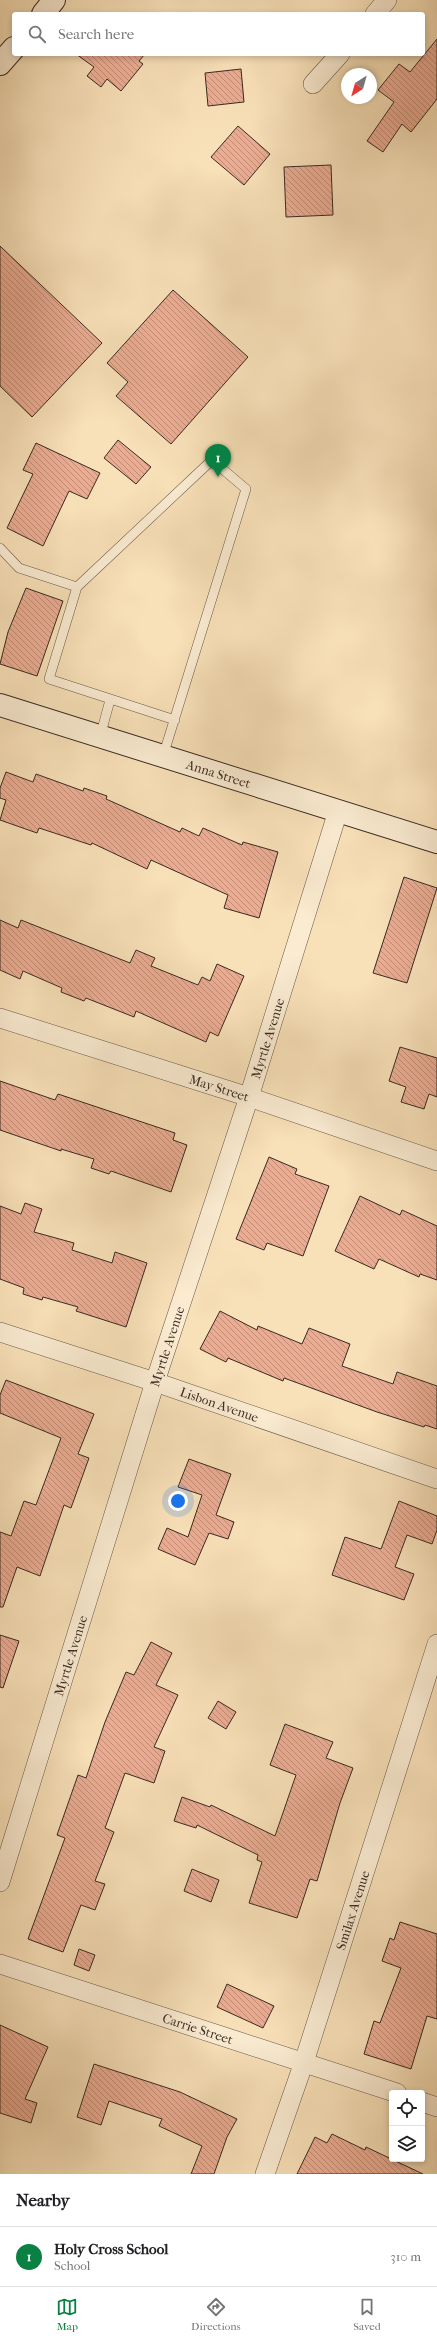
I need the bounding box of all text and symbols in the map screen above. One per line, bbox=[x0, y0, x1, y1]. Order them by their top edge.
search box bbox=[12, 12, 425, 56]
icon: search bbox=[26, 23, 48, 45]
text: Search here bbox=[58, 25, 134, 43]
north arrow bbox=[341, 68, 377, 104]
pin: 1 bbox=[205, 444, 231, 477]
street label: Anna Street bbox=[183, 756, 253, 791]
street label: Myrtle Avenue bbox=[248, 996, 287, 1080]
street label: May Street bbox=[188, 1071, 251, 1104]
street label: Myrtle Avenue bbox=[147, 1304, 187, 1388]
street label: Lisbon Avenue bbox=[178, 1384, 261, 1425]
your location bbox=[168, 1491, 188, 1511]
street label: Myrtle Avenue bbox=[51, 1613, 90, 1698]
street label: Smilax Avenue bbox=[333, 1868, 372, 1952]
street label: Carrie Street bbox=[161, 2010, 235, 2047]
map controls bbox=[389, 2090, 425, 2162]
button: locate bbox=[389, 2090, 425, 2126]
button: layers bbox=[389, 2126, 425, 2162]
text: Nearby bbox=[16, 2190, 70, 2210]
text: Holy Cross School bbox=[54, 2240, 168, 2258]
text: 1 bbox=[27, 2249, 31, 2264]
text: 310 m bbox=[390, 2249, 421, 2264]
text: School bbox=[54, 2258, 90, 2273]
tab: Map bbox=[56, 2296, 78, 2333]
tab: Directions bbox=[191, 2296, 241, 2333]
tab: Saved bbox=[353, 2296, 381, 2333]

